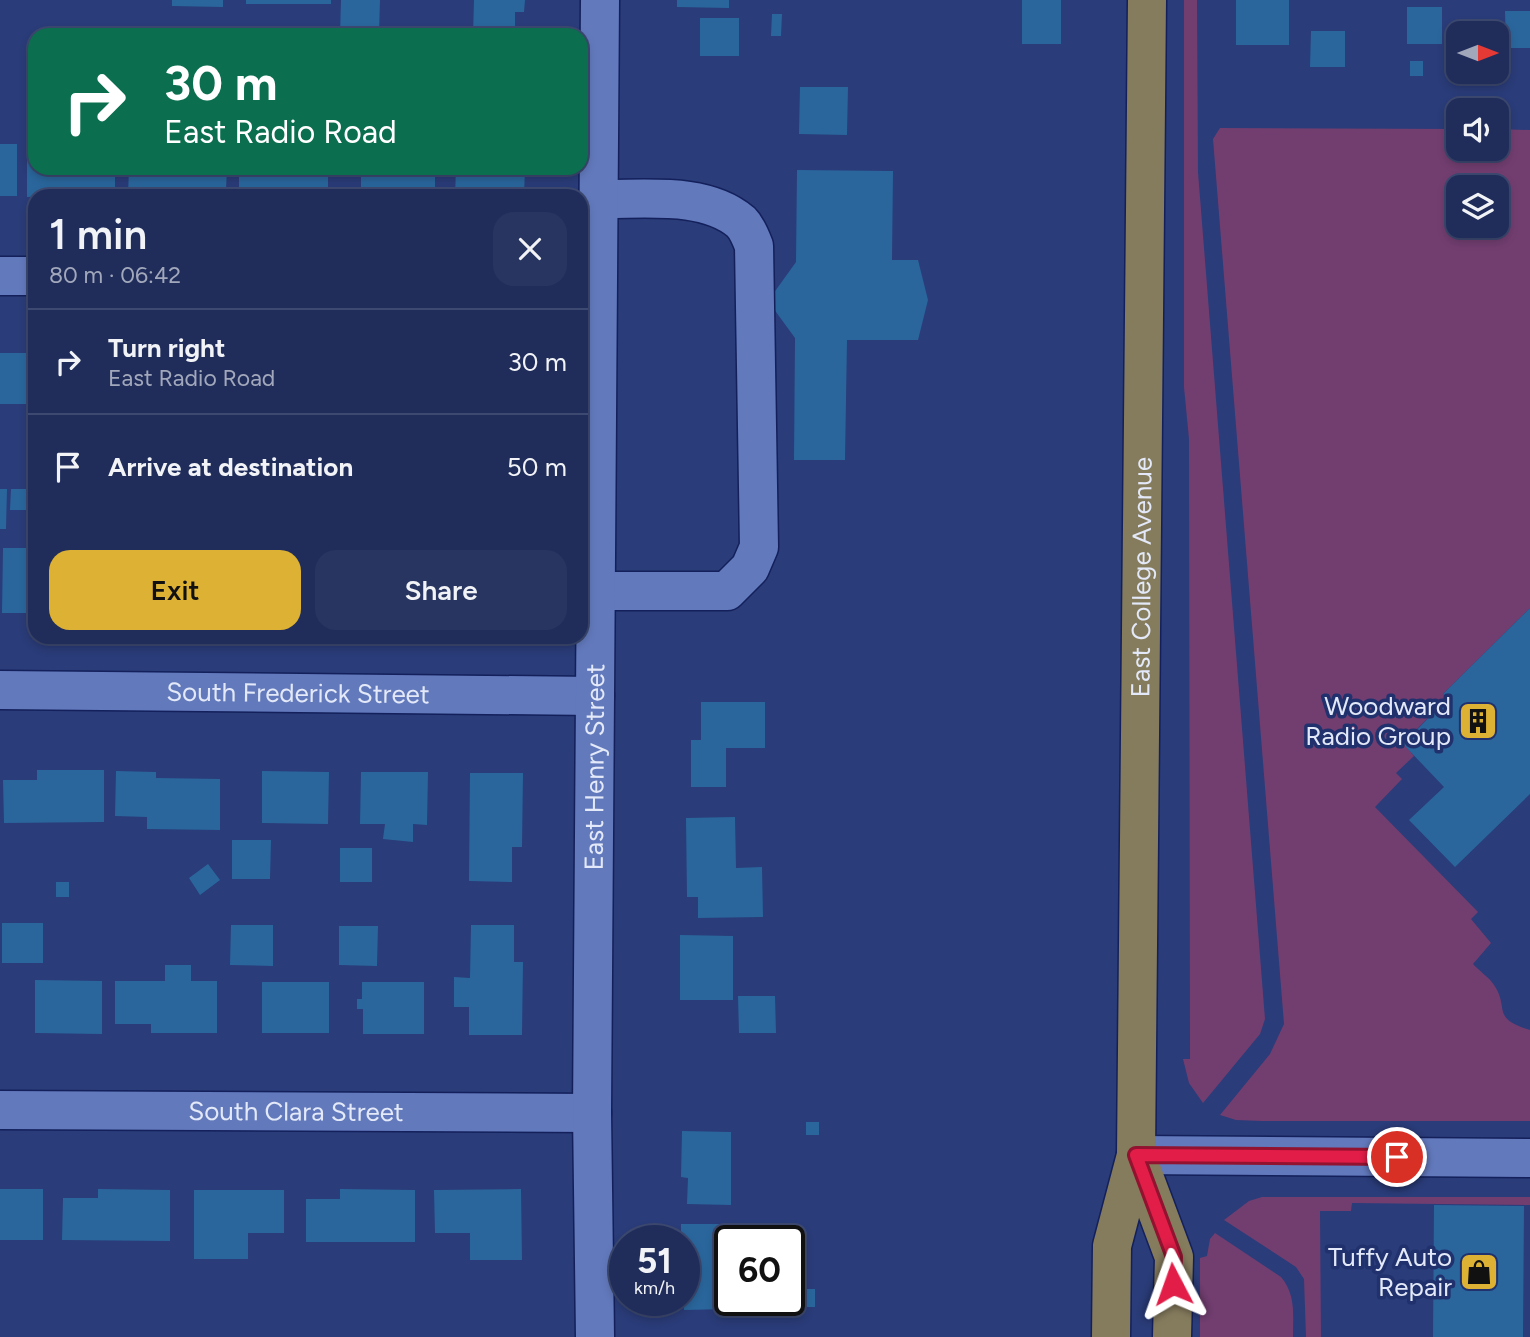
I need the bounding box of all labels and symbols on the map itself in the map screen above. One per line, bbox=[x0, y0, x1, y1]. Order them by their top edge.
north arrow bbox=[1446, 21, 1508, 84]
street label: East College Avenue bbox=[1124, 457, 1159, 698]
street label: East Henry Street bbox=[578, 663, 611, 871]
street label: South Frederick Street bbox=[166, 676, 430, 710]
place label: Woodward Radio Group bbox=[1305, 690, 1451, 752]
building icon: Woodward Radio Group bbox=[1457, 700, 1499, 742]
street label: South Clara Street bbox=[188, 1095, 404, 1128]
pin bbox=[1367, 1127, 1427, 1187]
speed limit sign: 60 bbox=[714, 1225, 805, 1316]
place label: Tuffy Auto Repair bbox=[1328, 1241, 1452, 1303]
position arrow bbox=[1136, 1247, 1210, 1321]
shop icon: Tuffy Auto Repair bbox=[1458, 1251, 1500, 1293]

